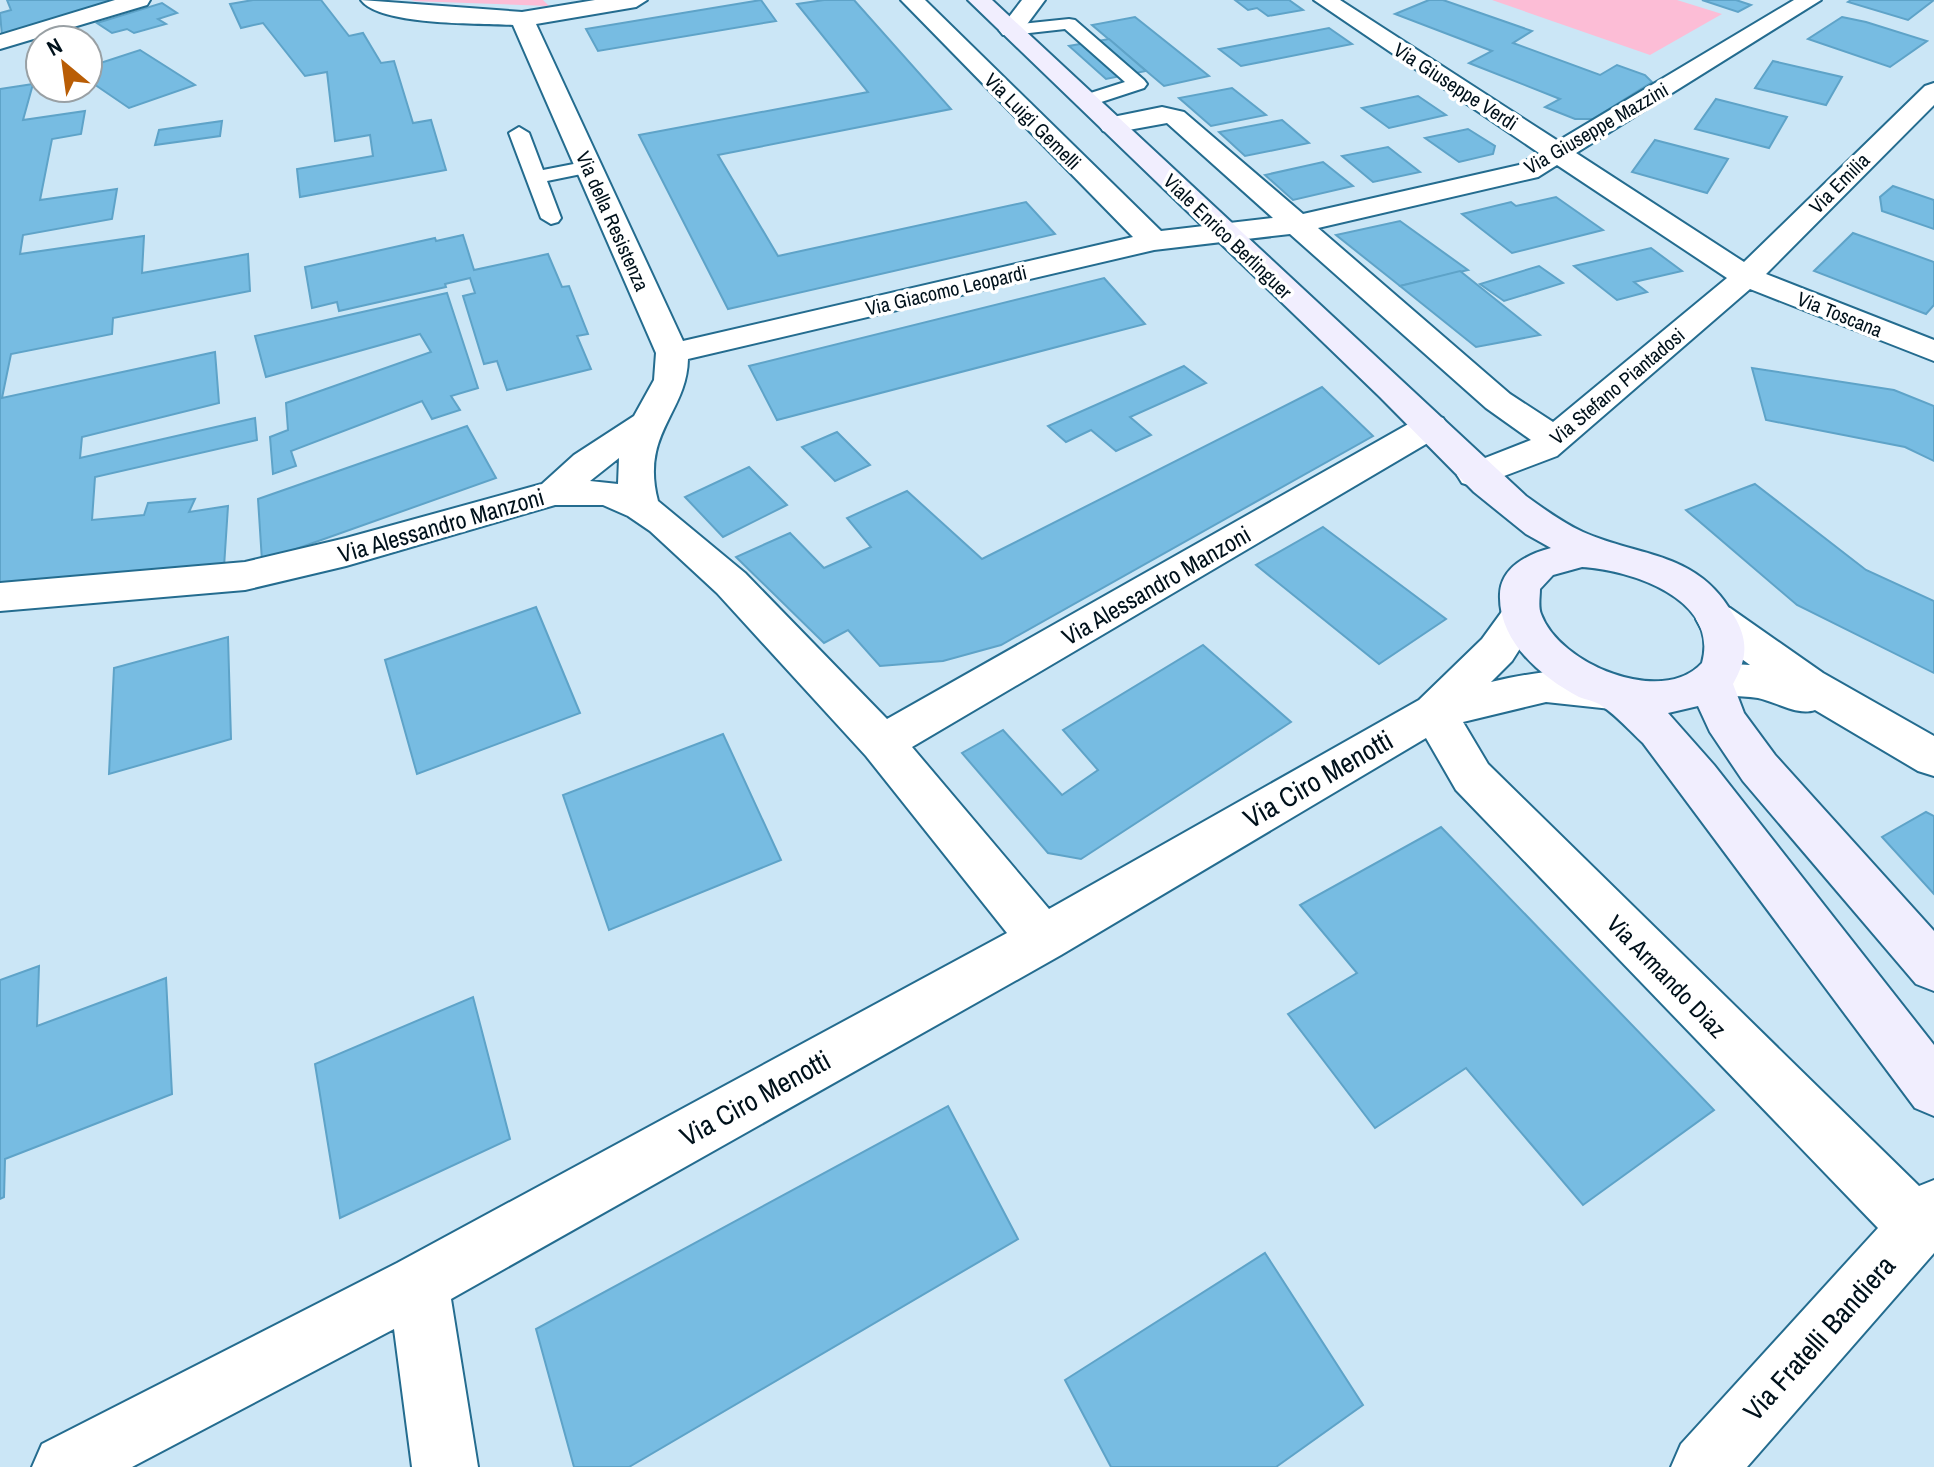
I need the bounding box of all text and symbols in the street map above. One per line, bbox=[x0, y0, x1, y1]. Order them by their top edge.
north arrow bbox=[24, 24, 104, 104]
text: N bbox=[41, 30, 67, 63]
street label: Via Giuseppe Verdi bbox=[1389, 36, 1523, 136]
street label: Via Luigi Gemelli bbox=[979, 67, 1087, 175]
street label: Via Giuseppe Mazzini bbox=[1519, 76, 1673, 180]
street label: Via della Resistenza bbox=[570, 147, 656, 295]
street label: Via Emilia bbox=[1803, 147, 1875, 219]
street label: Viale Enrico Berlinguer bbox=[1158, 167, 1299, 305]
street label: Via Giacomo Leopardi bbox=[863, 258, 1029, 322]
street label: Via Toscana bbox=[1793, 285, 1887, 343]
street label: Via Stefano Piantadosi bbox=[1544, 322, 1690, 450]
street label: Via Alessandro Manzoni bbox=[334, 480, 548, 570]
street label: Via Alessandro Manzoni bbox=[1056, 518, 1256, 652]
street label: Via Ciro Menotti bbox=[1236, 721, 1400, 837]
street label: Via Armando Diaz bbox=[1600, 908, 1734, 1045]
street label: Via Ciro Menotti bbox=[673, 1041, 837, 1155]
street label: Via Fratelli Bandiera bbox=[1735, 1247, 1904, 1429]

